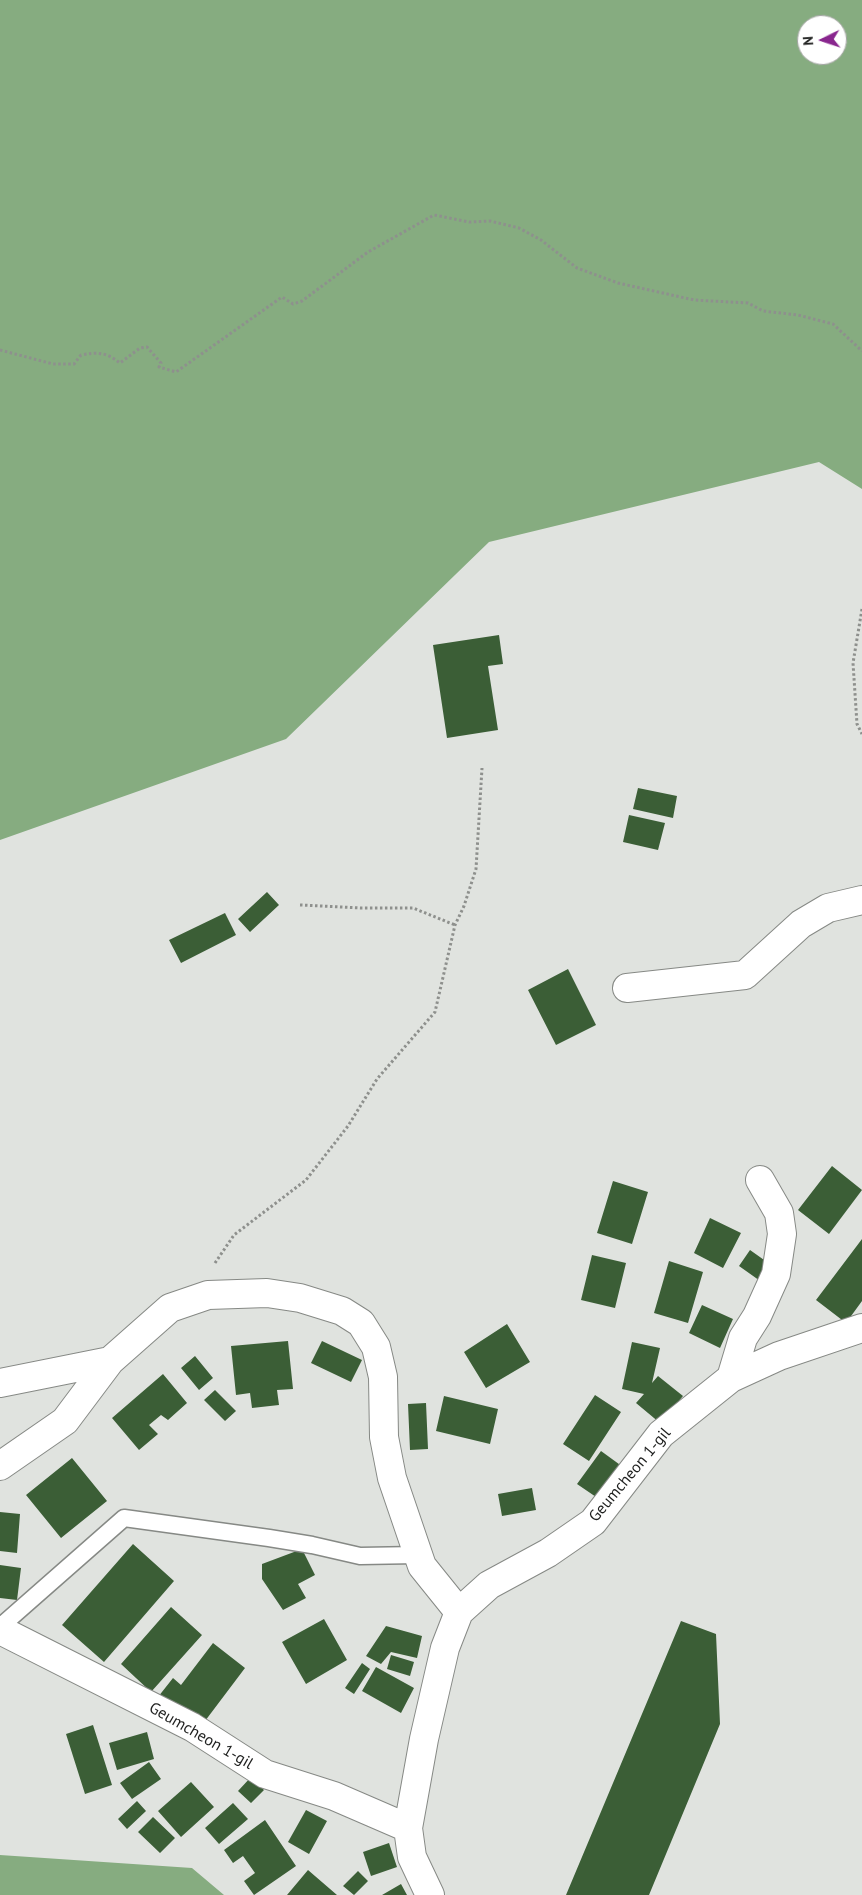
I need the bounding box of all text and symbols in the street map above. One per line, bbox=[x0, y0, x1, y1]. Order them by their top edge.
north arrow bbox=[797, 15, 847, 65]
text: N bbox=[799, 36, 817, 46]
street label: Geumcheon 1-gil bbox=[585, 1424, 675, 1526]
street label: Geumcheon 1-gil bbox=[145, 1698, 257, 1774]

